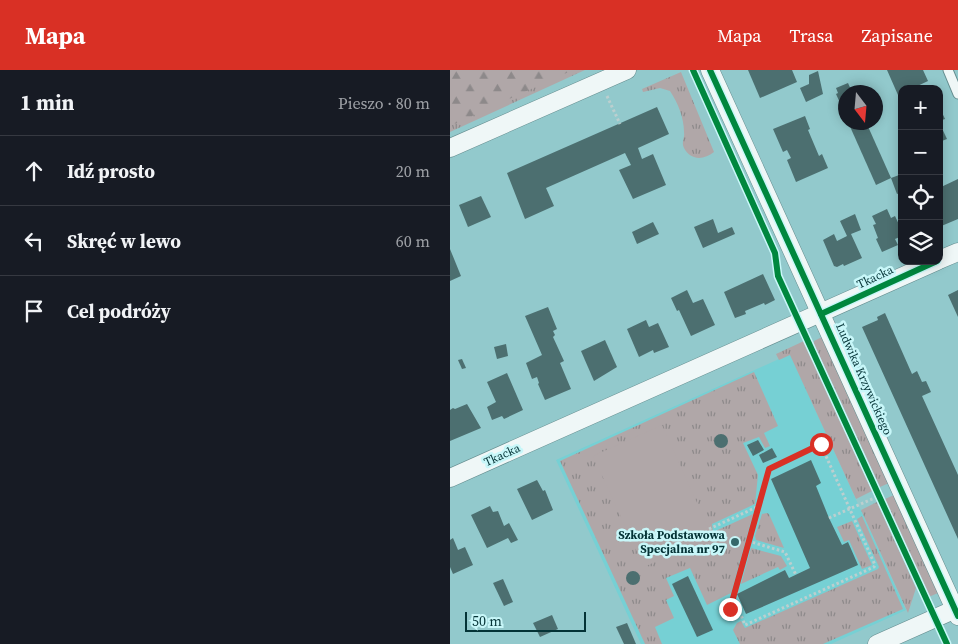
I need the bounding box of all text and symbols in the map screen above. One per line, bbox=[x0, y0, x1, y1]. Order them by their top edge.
text: Mapa bbox=[25, 19, 86, 52]
text: Mapa bbox=[717, 23, 762, 48]
text: Trasa bbox=[790, 23, 833, 48]
text: Zapisane bbox=[861, 23, 933, 48]
north arrow bbox=[838, 85, 883, 130]
map controls bbox=[898, 85, 943, 265]
button: + bbox=[898, 85, 943, 130]
text: 1 min bbox=[20, 88, 75, 117]
text: Pieszo · 80 m bbox=[338, 92, 430, 114]
button: − bbox=[898, 130, 943, 175]
icon: ahead bbox=[20, 157, 48, 185]
text: Idź prosto bbox=[67, 158, 155, 184]
text: 20 m bbox=[396, 160, 430, 182]
button: locate bbox=[898, 175, 943, 220]
button: layers bbox=[898, 220, 943, 265]
icon: left bbox=[20, 227, 48, 255]
text: Skręć w lewo bbox=[67, 228, 181, 254]
text: 60 m bbox=[396, 230, 430, 252]
street label: Tkacka bbox=[854, 261, 897, 292]
icon: arrive bbox=[20, 297, 48, 325]
text: Cel podróży bbox=[67, 298, 171, 324]
street label: Ludwika Krzywickiego bbox=[832, 321, 896, 438]
route start bbox=[810, 433, 833, 456]
street label: Tkacka bbox=[481, 440, 524, 470]
place label: Szkoła Podstawowa Specjalna nr 97 bbox=[618, 527, 726, 557]
marker: Szkoła Podstawowa Specjalna nr 97 bbox=[729, 536, 741, 548]
route end bbox=[719, 598, 742, 621]
scale bar bbox=[465, 609, 586, 632]
text: 50 m bbox=[472, 611, 502, 631]

